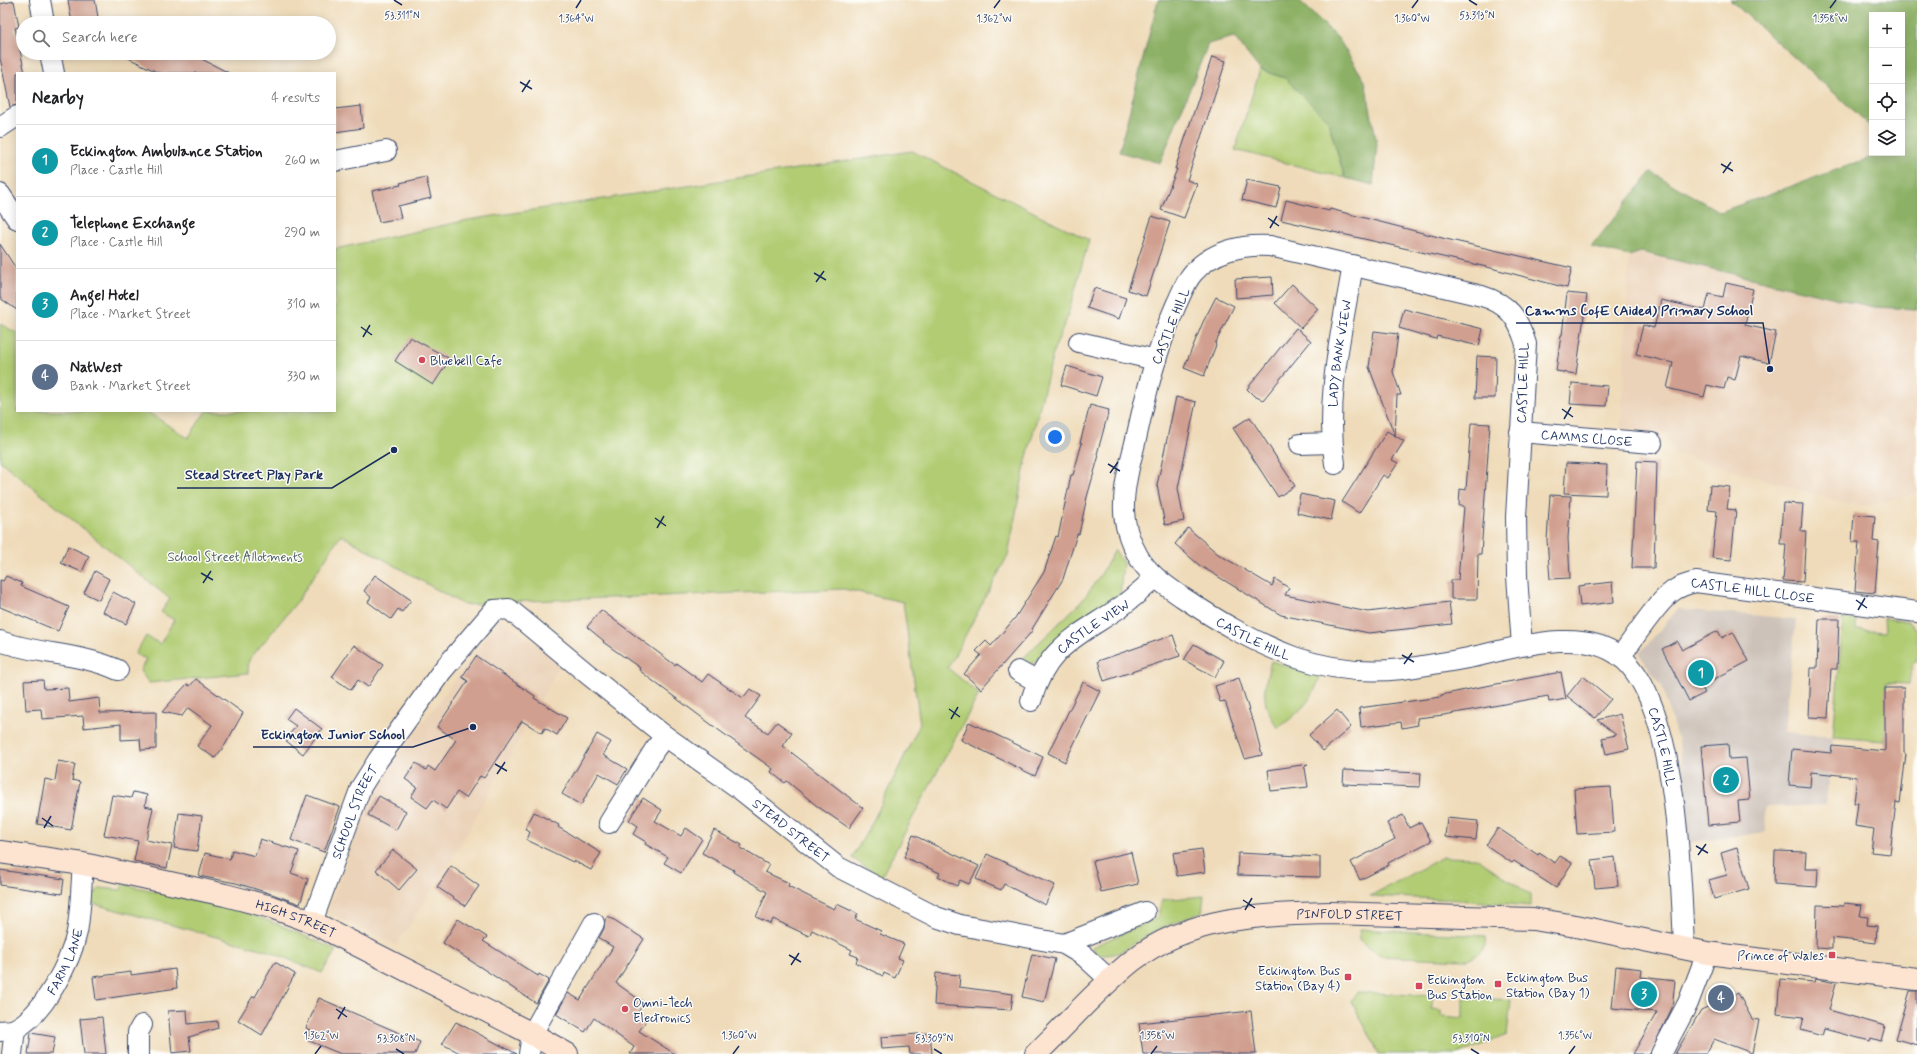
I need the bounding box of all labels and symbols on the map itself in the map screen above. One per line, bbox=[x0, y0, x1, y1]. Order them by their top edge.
text: 53.311°N bbox=[384, 9, 420, 23]
text: 53.313°N bbox=[1459, 9, 1495, 23]
text: 1.364°W bbox=[558, 12, 594, 26]
text: 1.362°W bbox=[976, 12, 1012, 26]
text: 1.360°W bbox=[1394, 12, 1430, 26]
text: 1.358°W bbox=[1813, 12, 1847, 26]
street label: CASTLE HILL bbox=[1148, 286, 1194, 367]
callout: Camms CofE (Aided) Primary School bbox=[1516, 297, 1763, 323]
street label: LADY BANK VIEW bbox=[1325, 299, 1357, 407]
text: Camms CofE (Aided) Primary School bbox=[1525, 302, 1753, 320]
street label: CASTLE HILL bbox=[1514, 342, 1533, 424]
place label: Bluebell Cafe bbox=[430, 353, 502, 370]
marker: Bluebell Cafe bbox=[417, 355, 427, 365]
your location bbox=[1045, 427, 1065, 447]
street label: CAMMS CLOSE bbox=[1540, 427, 1633, 451]
callout: Stead Street Play Park bbox=[177, 462, 332, 488]
text: Stead Street Play Park bbox=[185, 466, 323, 484]
park label: School Street Allotments bbox=[167, 549, 303, 566]
street label: CASTLE HILL CLOSE bbox=[1689, 574, 1816, 608]
street label: CASTLE VIEW bbox=[1054, 596, 1133, 658]
street label: CASTLE HILL bbox=[1212, 614, 1292, 665]
pin: 1 bbox=[1688, 658, 1714, 688]
street label: CASTLE HILL bbox=[1643, 705, 1679, 787]
callout: Eckington Junior School bbox=[253, 721, 413, 747]
text: Eckington Junior School bbox=[261, 726, 405, 745]
street label: SCHOOL STREET bbox=[329, 761, 383, 862]
pin: 2 bbox=[1713, 765, 1739, 795]
street label: STEAD STREET bbox=[748, 795, 833, 867]
street label: HIGH STREET bbox=[254, 896, 339, 943]
street label: PINFOLD STREET bbox=[1296, 906, 1403, 925]
street label: FARM LANE bbox=[44, 927, 88, 999]
place label: Prince of Wales bbox=[1737, 948, 1824, 965]
marker: Prince of Wales bbox=[1827, 950, 1837, 960]
place label: Eckington Bus Station (Bay 4) bbox=[1255, 963, 1340, 995]
place label: Eckington Bus Station (Bay 1) bbox=[1506, 970, 1590, 1002]
marker: Eckington Bus Station (Bay 4) bbox=[1343, 972, 1353, 982]
place label: Eckington Bus Station bbox=[1427, 972, 1492, 1004]
marker: Eckington Bus Station (Bay 1) bbox=[1493, 979, 1503, 989]
pin: 3 bbox=[1631, 979, 1657, 1009]
marker: Eckington Bus Station bbox=[1414, 981, 1424, 991]
pin: 4 bbox=[1708, 983, 1734, 1013]
place label: Omni-Tech Electronics bbox=[633, 995, 693, 1027]
marker: Omni-Tech Electronics bbox=[620, 1004, 630, 1014]
text: 1.362°W bbox=[303, 1029, 339, 1043]
text: 1.360°W bbox=[721, 1029, 757, 1043]
text: 1.358°W bbox=[1140, 1029, 1174, 1043]
text: 1.356°W bbox=[1558, 1029, 1592, 1043]
text: 53.308°N bbox=[377, 1032, 415, 1046]
text: 53.309°N bbox=[915, 1032, 953, 1046]
text: 53.310°N bbox=[1452, 1032, 1490, 1046]

